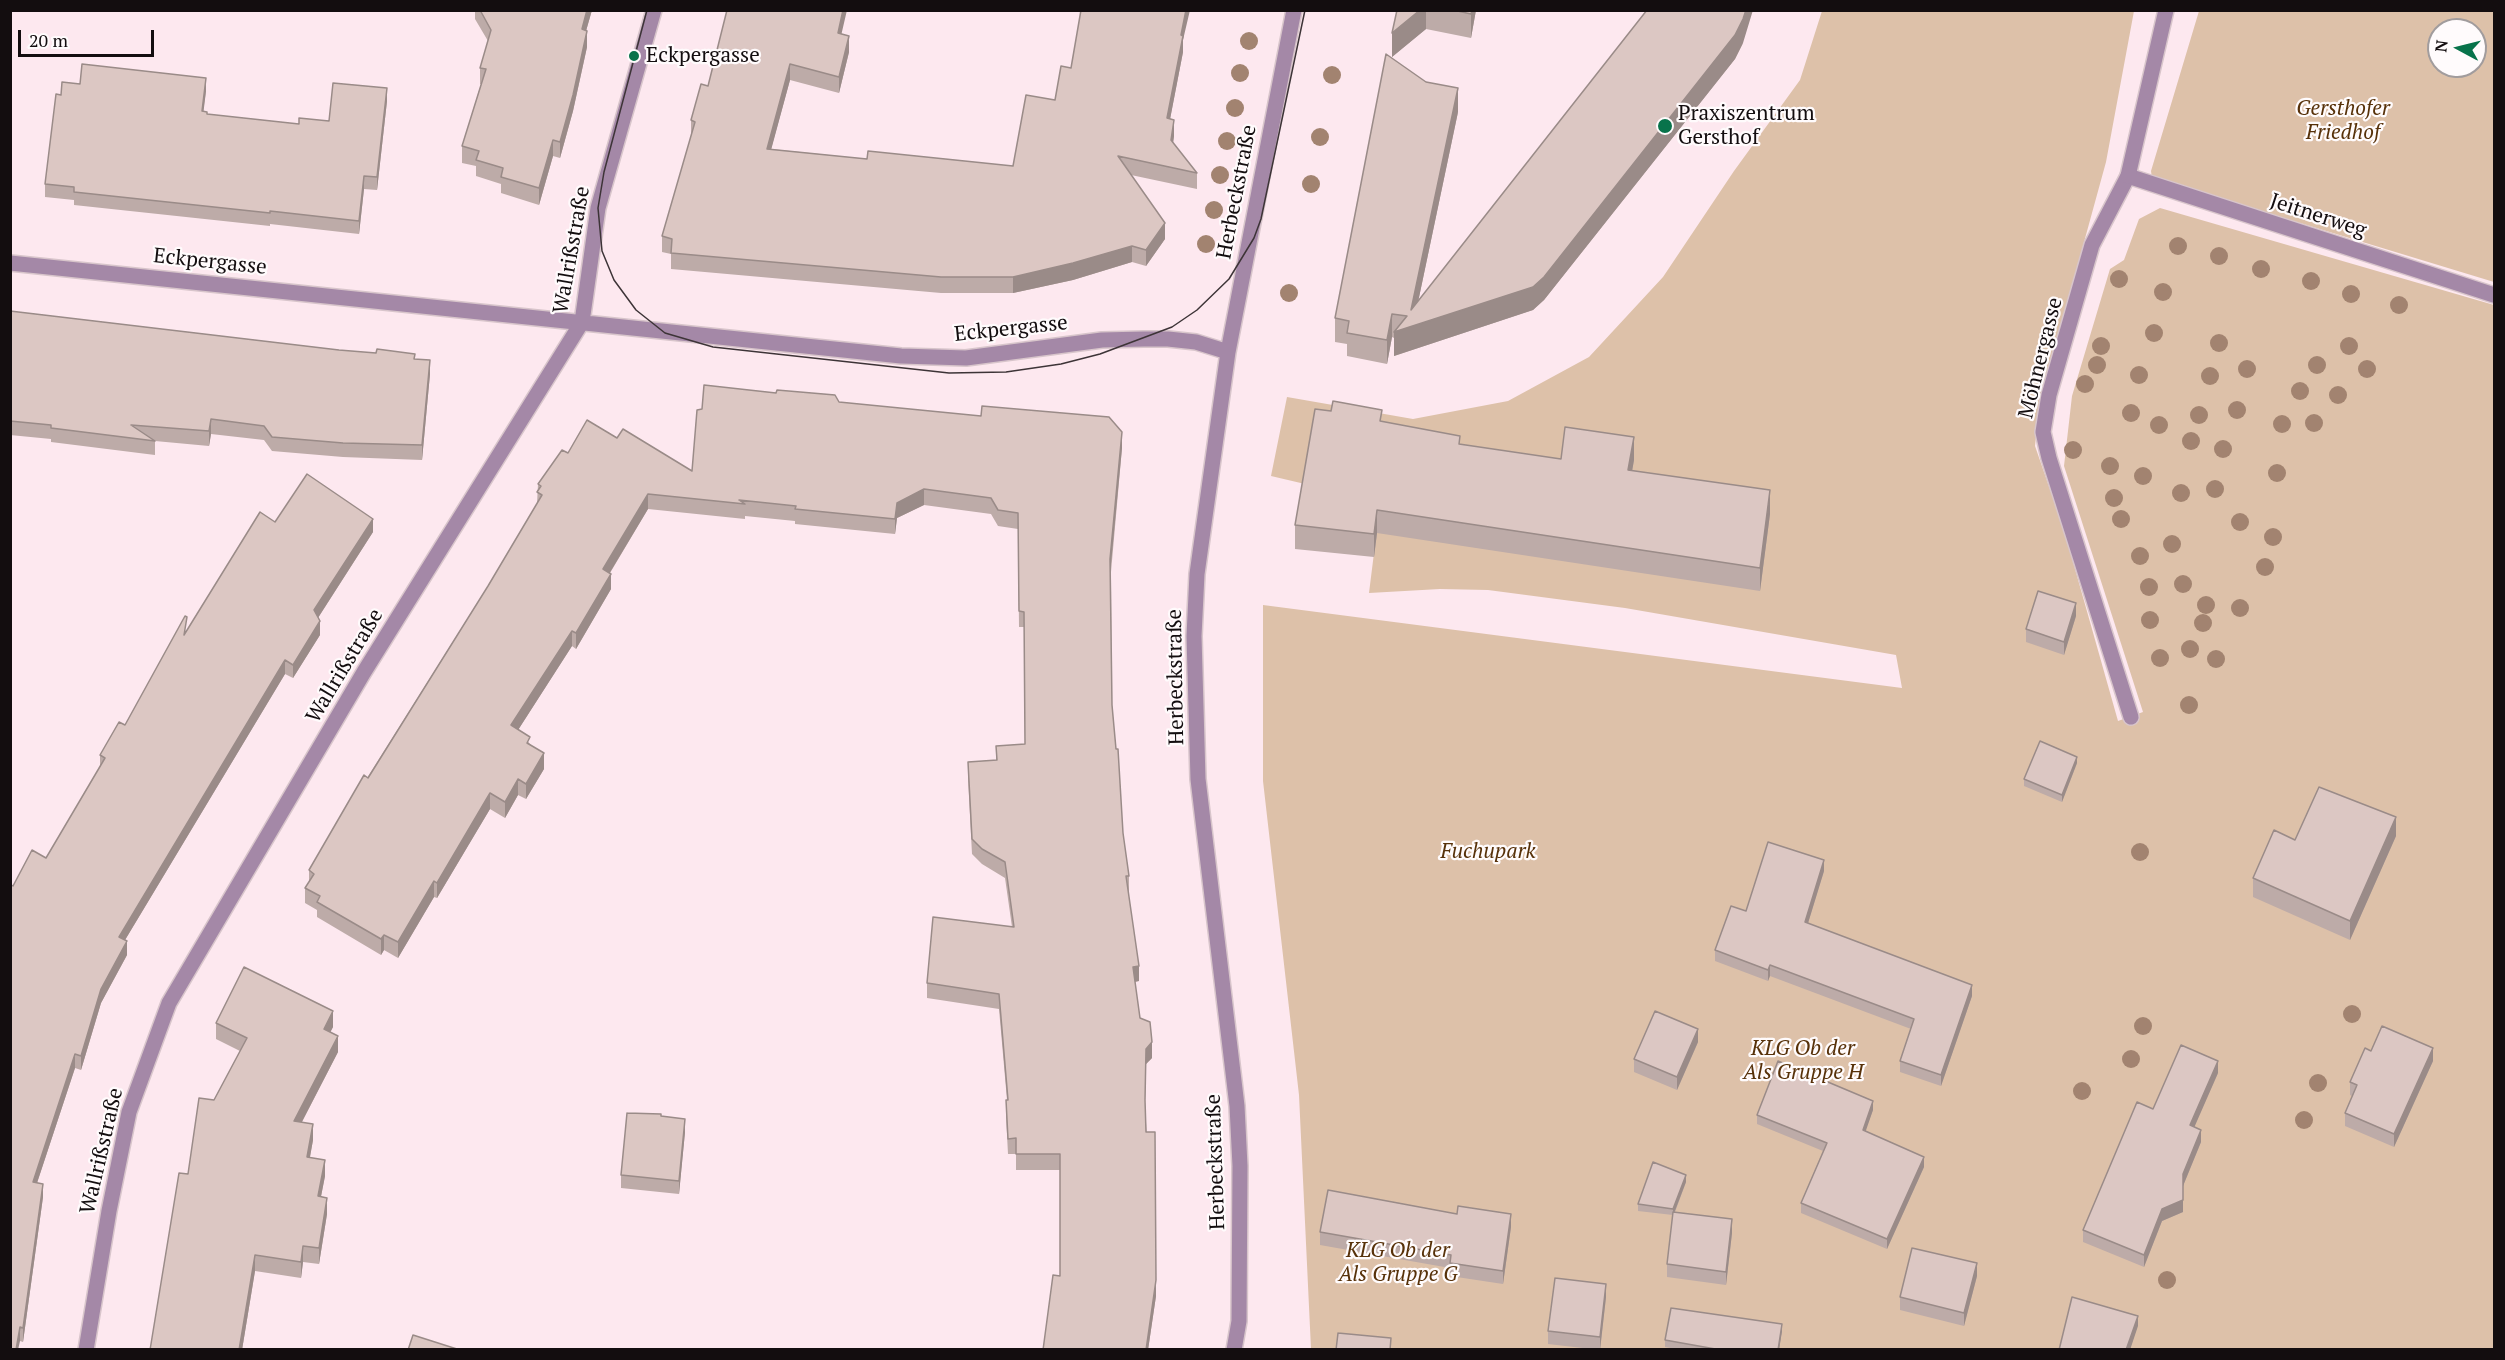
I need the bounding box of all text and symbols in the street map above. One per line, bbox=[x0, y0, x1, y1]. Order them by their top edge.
scale bar bbox=[21, 18, 158, 56]
north arrow bbox=[2427, 18, 2487, 78]
text: 20 m bbox=[29, 28, 68, 52]
text: N bbox=[2429, 39, 2453, 53]
place label: Eckpergasse bbox=[646, 43, 760, 69]
marker: Eckpergasse bbox=[627, 49, 641, 63]
park label: Gersthofer Friedhof bbox=[2296, 96, 2390, 146]
place label: Praxiszentrum Gersthof bbox=[1678, 101, 1815, 151]
marker: Praxiszentrum Gersthof bbox=[1656, 117, 1674, 135]
street label: Herbeckstraße bbox=[1212, 123, 1262, 261]
street label: Wallrißstraße bbox=[548, 184, 596, 316]
street label: Jeitnerweg bbox=[2267, 189, 2369, 243]
street label: Eckpergasse bbox=[152, 244, 268, 280]
street label: Möhnergasse bbox=[2014, 295, 2068, 421]
street label: Eckpergasse bbox=[953, 311, 1069, 347]
street label: Wallrißstraße bbox=[301, 604, 389, 728]
street label: Herbeckstraße bbox=[1162, 609, 1190, 745]
park label: Fuchupark bbox=[1440, 839, 1536, 865]
park label: KLG Ob der Als Gruppe H bbox=[1743, 1036, 1863, 1086]
street label: Wallrißstraße bbox=[75, 1085, 129, 1217]
street label: Herbeckstraße bbox=[1201, 1094, 1231, 1230]
park label: KLG Ob der Als Gruppe G bbox=[1338, 1238, 1458, 1288]

